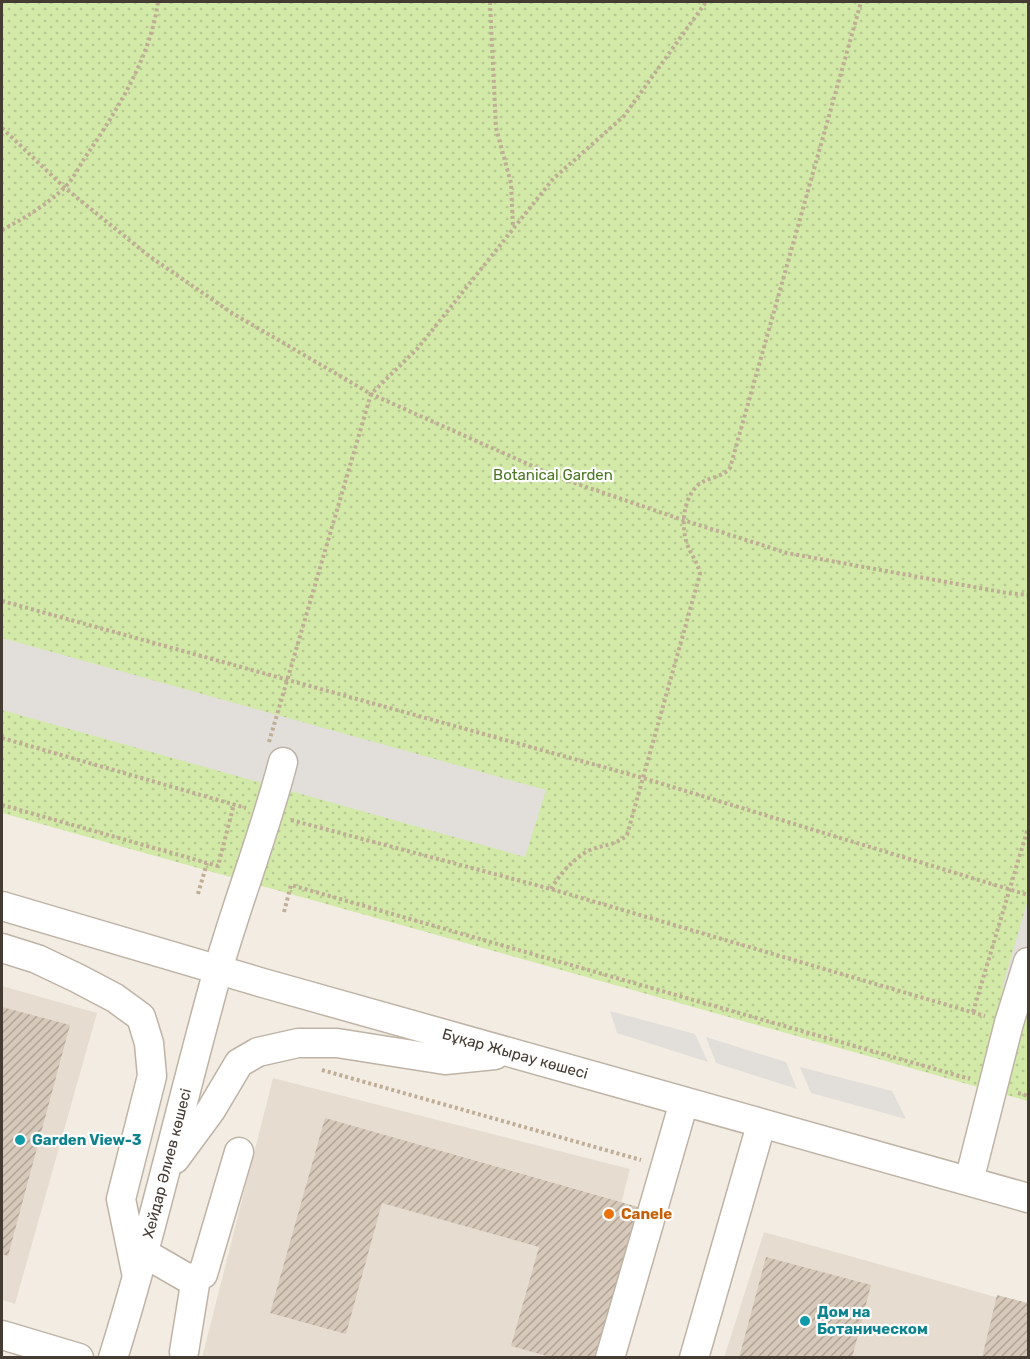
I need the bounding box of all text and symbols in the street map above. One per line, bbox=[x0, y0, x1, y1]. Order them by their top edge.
park label: Botanical Garden bbox=[493, 466, 613, 484]
street label: Бұқар Жырау көшесі bbox=[440, 1025, 590, 1083]
street label: Хейдар Әлиев көшесі bbox=[139, 1087, 195, 1240]
place label: Garden View-3 bbox=[32, 1131, 142, 1149]
marker: Garden View-3 bbox=[13, 1133, 27, 1147]
place label: Canele bbox=[621, 1205, 672, 1223]
marker: Canele bbox=[602, 1207, 616, 1221]
place label: Дом на Ботаническом bbox=[817, 1303, 928, 1338]
marker: Дом на Ботаническом bbox=[798, 1314, 812, 1328]

